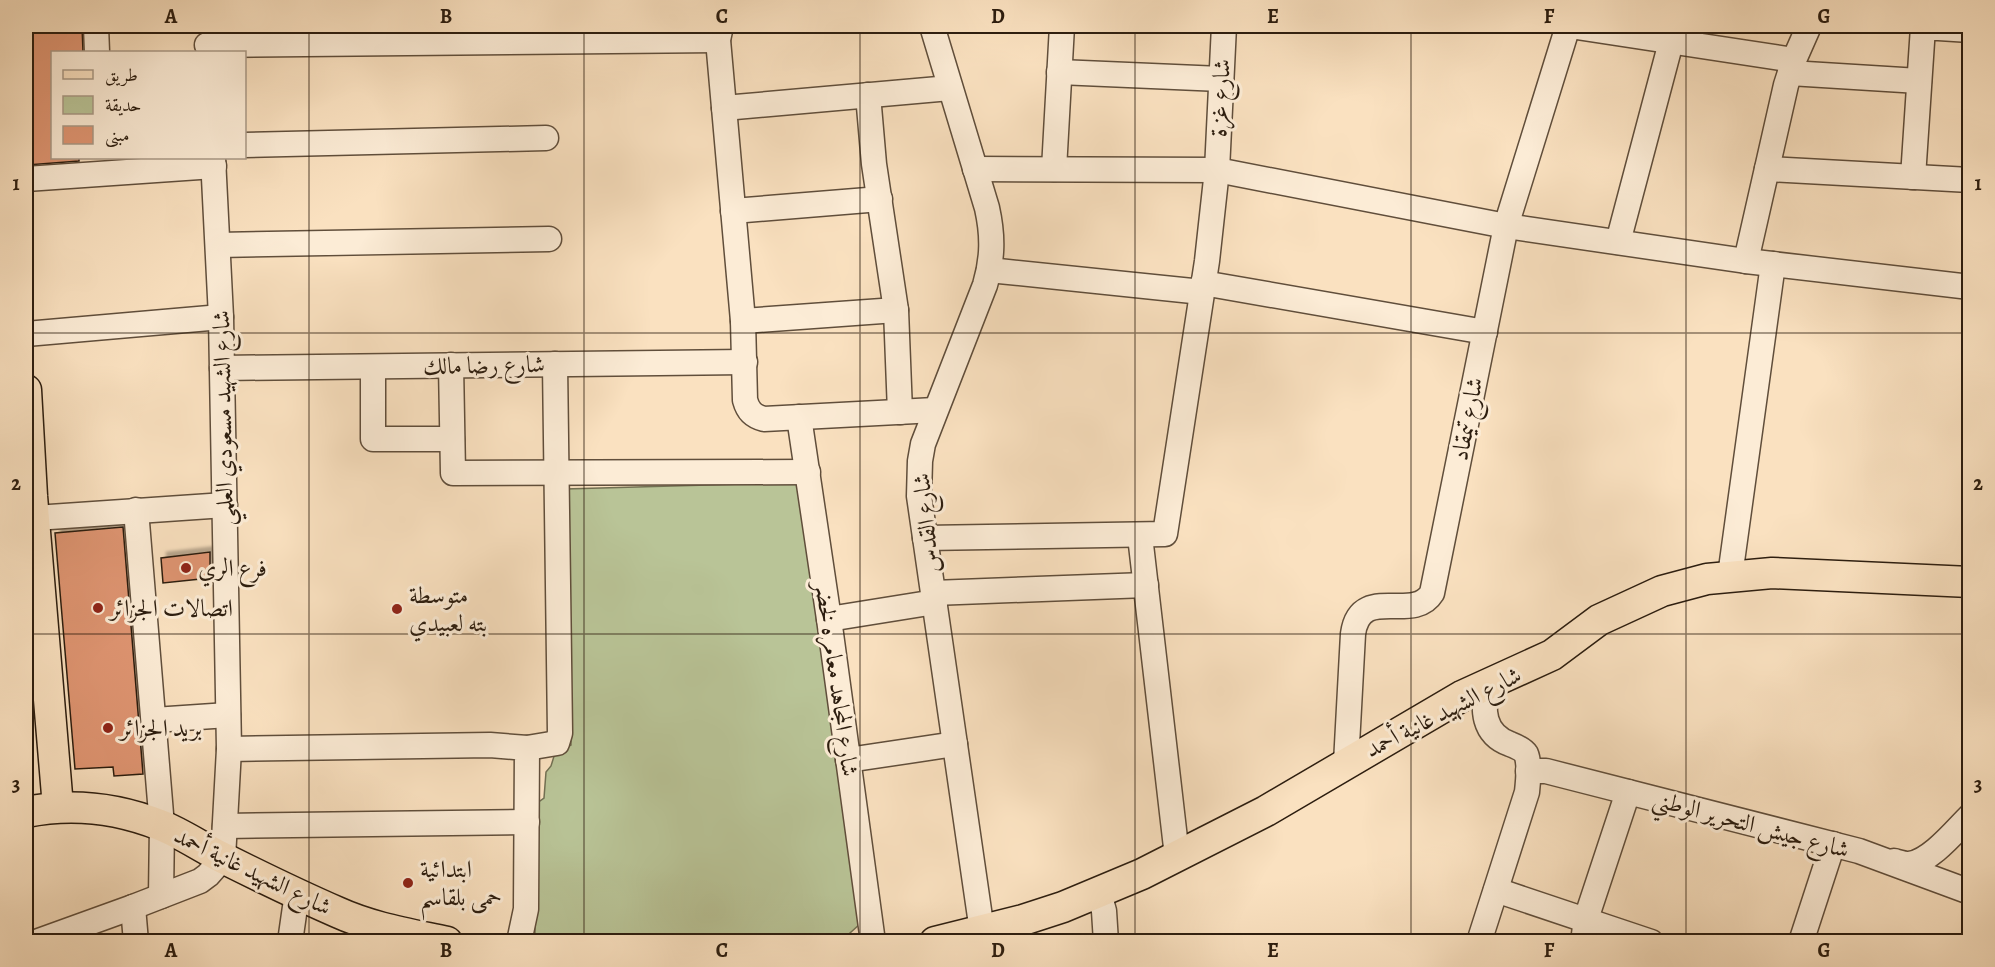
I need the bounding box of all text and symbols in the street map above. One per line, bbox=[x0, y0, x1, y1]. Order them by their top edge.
text: A bbox=[164, 3, 178, 30]
text: B bbox=[440, 3, 452, 30]
text: C bbox=[716, 3, 728, 30]
text: D bbox=[991, 3, 1005, 30]
text: E bbox=[1267, 3, 1279, 30]
text: F bbox=[1544, 3, 1555, 30]
text: G bbox=[1817, 3, 1831, 30]
legend bbox=[51, 51, 246, 159]
street label: شارع غزة bbox=[1202, 58, 1242, 138]
text: طريق bbox=[105, 63, 138, 87]
text: حديقة bbox=[105, 93, 141, 117]
text: مبنى bbox=[105, 123, 130, 148]
text: 1 bbox=[12, 170, 20, 197]
text: 1 bbox=[1974, 170, 1982, 197]
street label: شارع الشهيد مسعودي العلمي bbox=[205, 310, 248, 526]
street label: شارع رضا مالك bbox=[423, 348, 545, 386]
street label: شارع تيمقاد bbox=[1443, 375, 1495, 464]
text: 2 bbox=[11, 470, 21, 497]
text: 2 bbox=[1973, 470, 1983, 497]
street label: شارع القدس bbox=[905, 471, 951, 574]
place label: فرع الري bbox=[198, 552, 267, 588]
marker: فرع الري bbox=[179, 561, 193, 575]
street label: شارع المجاهد معامره لخضر bbox=[803, 576, 867, 779]
place label: متوسطة بته لعبيدي bbox=[409, 579, 487, 642]
place label: اتصالات الجزائر bbox=[107, 592, 233, 624]
marker: اتصالات الجزائر bbox=[91, 601, 105, 615]
marker: متوسطة بته لعبيدي bbox=[390, 602, 404, 616]
street label: شارع الشهيد غانية أحمد bbox=[1359, 658, 1529, 769]
place label: بريد الجزائر bbox=[117, 712, 202, 744]
marker: بريد الجزائر bbox=[101, 721, 115, 735]
text: 3 bbox=[12, 771, 20, 798]
text: 3 bbox=[1974, 771, 1982, 798]
street label: شارع جيش التحرير الوطني bbox=[1647, 782, 1853, 871]
street label: شارع الشهيد غانية أحمد bbox=[167, 818, 338, 927]
place label: ابتدائية حمى بلقاسم bbox=[420, 853, 502, 921]
marker: ابتدائية حمى بلقاسم bbox=[401, 876, 415, 890]
text: A bbox=[164, 937, 178, 964]
text: B bbox=[440, 937, 452, 964]
text: C bbox=[716, 937, 728, 964]
text: D bbox=[991, 937, 1005, 964]
text: E bbox=[1267, 937, 1279, 964]
text: F bbox=[1544, 937, 1555, 964]
text: G bbox=[1817, 937, 1831, 964]

